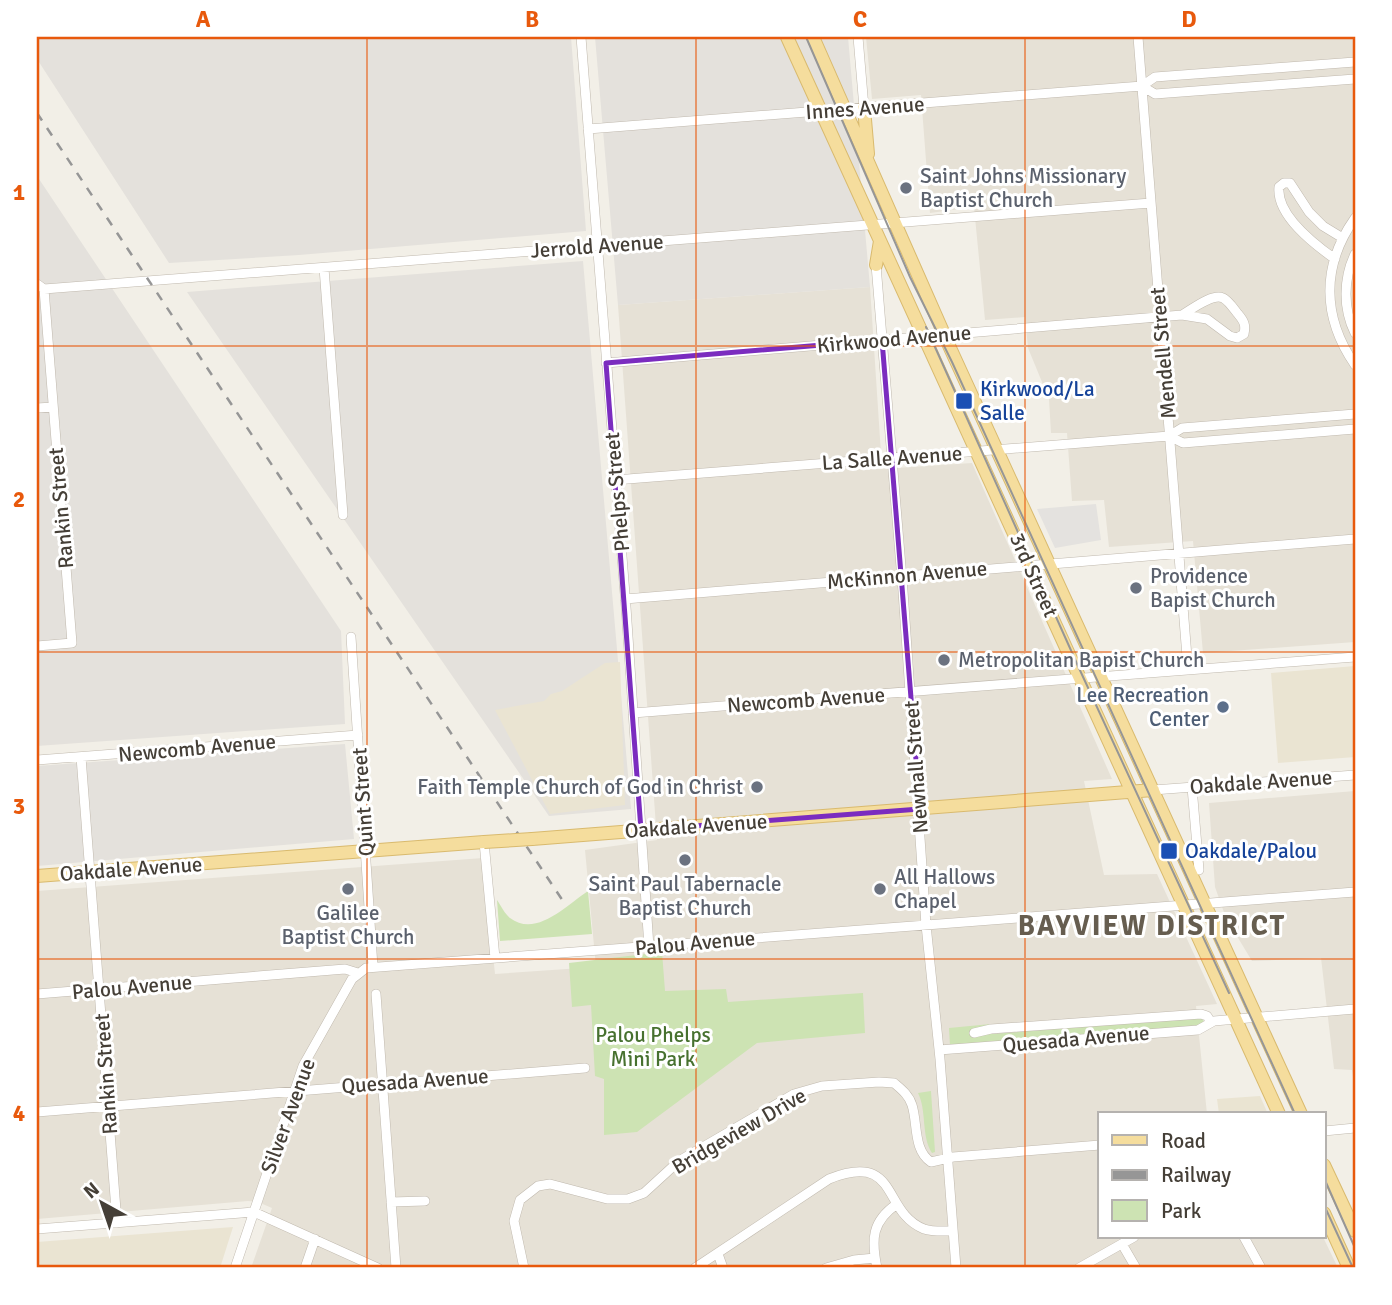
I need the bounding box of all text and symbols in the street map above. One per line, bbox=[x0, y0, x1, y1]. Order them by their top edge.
text: A bbox=[196, 5, 211, 34]
text: B bbox=[525, 5, 539, 34]
text: C bbox=[853, 5, 867, 34]
text: D bbox=[1181, 5, 1197, 34]
street label: Innes Avenue bbox=[805, 91, 925, 125]
place label: Saint Johns Missionary Baptist Church bbox=[920, 163, 1127, 213]
text: 1 bbox=[13, 178, 25, 207]
marker: Saint Johns Missionary Baptist Church bbox=[898, 180, 914, 196]
street label: Jerrold Avenue bbox=[530, 228, 664, 264]
street label: Mendell Street bbox=[1144, 286, 1182, 420]
street label: Kirkwood Avenue bbox=[816, 319, 972, 359]
place label: Kirkwood/La Salle bbox=[980, 376, 1095, 426]
marker: Kirkwood/La Salle bbox=[954, 391, 974, 411]
street label: Phelps Street bbox=[599, 431, 635, 553]
street label: La Salle Avenue bbox=[821, 440, 963, 476]
street label: Rankin Street bbox=[43, 446, 79, 570]
text: 2 bbox=[13, 485, 25, 514]
street label: 3rd Street bbox=[1004, 529, 1064, 621]
street label: McKinnon Avenue bbox=[826, 555, 988, 595]
place label: Providence Bapist Church bbox=[1150, 563, 1276, 613]
marker: Providence Bapist Church bbox=[1128, 580, 1144, 596]
place label: Metropolitan Bapist Church bbox=[958, 647, 1204, 673]
marker: Metropolitan Bapist Church bbox=[936, 652, 952, 668]
street label: Newcomb Avenue bbox=[726, 682, 886, 718]
place label: Lee Recreation Center bbox=[1076, 682, 1209, 732]
marker: Lee Recreation Center bbox=[1215, 699, 1231, 715]
street label: Newhall Street bbox=[898, 700, 934, 834]
street label: Newcomb Avenue bbox=[117, 728, 277, 768]
street label: Quint Street bbox=[346, 747, 380, 857]
street label: Oakdale Avenue bbox=[1189, 764, 1333, 800]
place label: Faith Temple Church of God in Christ bbox=[417, 774, 743, 800]
marker: Faith Temple Church of God in Christ bbox=[749, 779, 765, 795]
text: 3 bbox=[13, 792, 25, 821]
street label: Oakdale Avenue bbox=[624, 808, 768, 844]
place label: Oakdale/Palou bbox=[1185, 838, 1317, 864]
marker: Oakdale/Palou bbox=[1159, 841, 1179, 861]
street label: Oakdale Avenue bbox=[59, 851, 203, 887]
marker: Saint Paul Tabernacle Baptist Church bbox=[677, 852, 693, 868]
place label: All Hallows Chapel bbox=[894, 864, 995, 914]
place label: Saint Paul Tabernacle Baptist Church bbox=[589, 871, 781, 921]
marker: Galilee Baptist Church bbox=[340, 881, 356, 897]
marker: All Hallows Chapel bbox=[872, 881, 888, 897]
place label: Galilee Baptist Church bbox=[281, 900, 415, 950]
district label: BAYVIEW DISTRICT bbox=[1018, 909, 1286, 943]
street label: Palou Avenue bbox=[634, 925, 756, 961]
street label: Palou Avenue bbox=[71, 969, 193, 1005]
street label: Rankin Street bbox=[89, 1013, 123, 1135]
street label: Quesada Avenue bbox=[1001, 1020, 1151, 1058]
park label: Palou Phelps Mini Park bbox=[595, 1022, 711, 1072]
street label: Silver Avenue bbox=[255, 1055, 321, 1177]
street label: Quesada Avenue bbox=[341, 1063, 489, 1099]
street label: Bridgeview Drive bbox=[667, 1082, 811, 1180]
text: 4 bbox=[13, 1099, 25, 1128]
legend bbox=[1098, 1112, 1326, 1238]
text: Road bbox=[1161, 1128, 1206, 1154]
text: Railway bbox=[1161, 1162, 1231, 1188]
north arrow bbox=[66, 1168, 136, 1238]
text: N bbox=[79, 1177, 104, 1204]
text: Park bbox=[1161, 1198, 1202, 1224]

